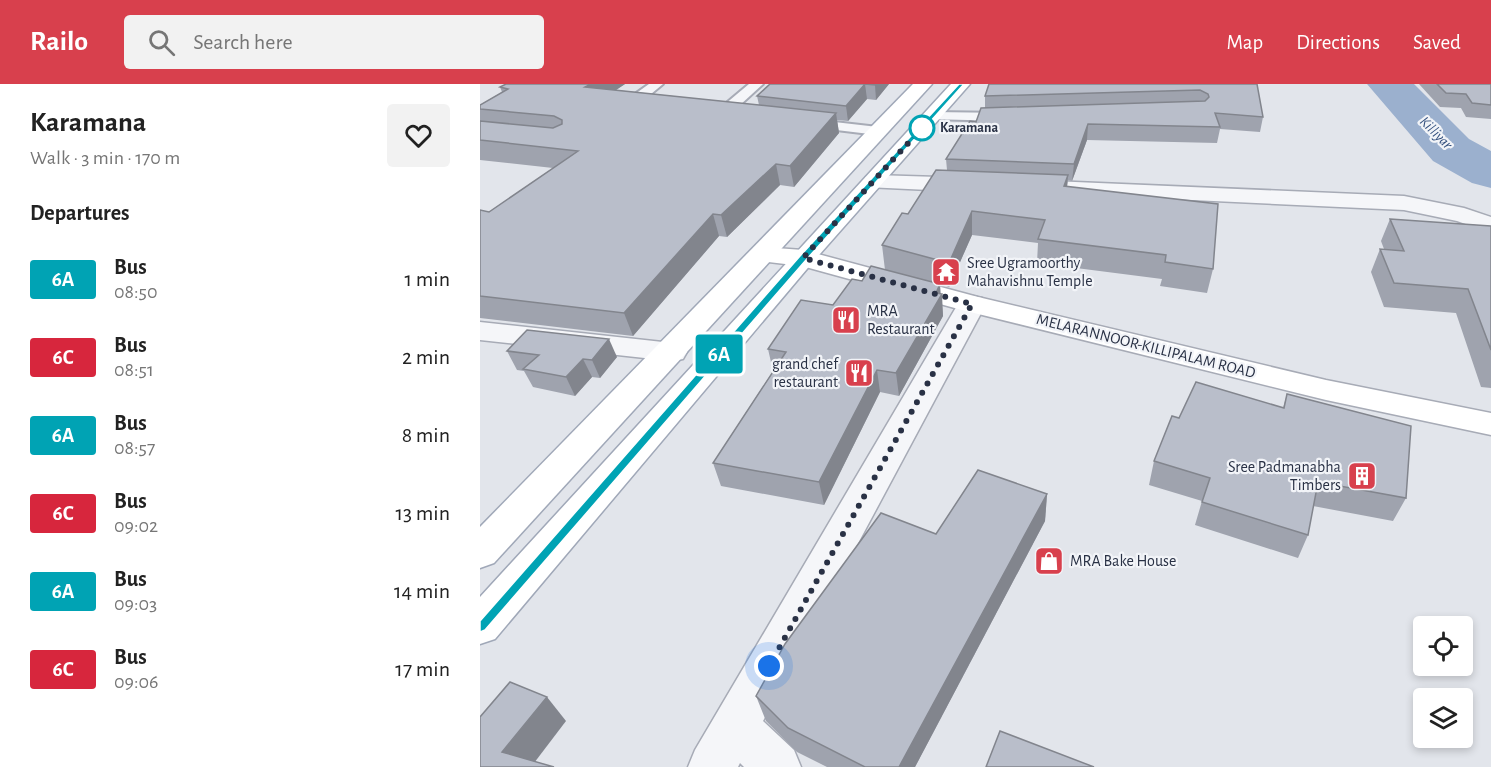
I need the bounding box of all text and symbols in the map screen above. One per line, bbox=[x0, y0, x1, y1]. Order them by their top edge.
search box bbox=[124, 15, 544, 69]
icon: search bbox=[145, 26, 178, 59]
text: Railo bbox=[30, 28, 88, 56]
text: Search here bbox=[193, 31, 293, 53]
text: Map bbox=[1227, 32, 1263, 53]
text: Directions bbox=[1296, 32, 1380, 53]
text: Saved bbox=[1413, 32, 1461, 53]
button: heart bbox=[387, 104, 450, 167]
text: Karamana bbox=[30, 109, 146, 137]
water label: Killiyar bbox=[1417, 114, 1456, 153]
marker: Karamana bbox=[909, 115, 935, 141]
place label: Karamana bbox=[940, 121, 998, 135]
text: Walk · 3 min · 170 m bbox=[30, 148, 180, 168]
text: Departures bbox=[30, 202, 130, 224]
place label: Sree Ugramoorthy Mahavishnu Temple bbox=[967, 255, 1093, 289]
text: Bus bbox=[114, 256, 147, 278]
temple icon: Sree Ugramoorthy Mahavishnu Temple bbox=[930, 256, 962, 288]
text: 1 min bbox=[405, 268, 450, 290]
text: 6A bbox=[52, 269, 74, 290]
text: 08:50 bbox=[114, 282, 158, 302]
place label: MRA Restaurant bbox=[867, 303, 935, 337]
restaurant icon: MRA Restaurant bbox=[830, 304, 862, 336]
street label: MELARANNOOR-KILLIPALAM ROAD bbox=[1035, 311, 1257, 381]
text: Bus bbox=[114, 334, 147, 356]
line badge: 6A bbox=[692, 334, 746, 374]
text: 6A bbox=[708, 344, 730, 365]
text: 2 min bbox=[402, 346, 450, 368]
text: 6C bbox=[53, 347, 74, 368]
place label: grand chef restaurant bbox=[772, 356, 839, 390]
restaurant icon: grand chef restaurant bbox=[843, 357, 875, 389]
text: 08:51 bbox=[114, 360, 154, 380]
text: Bus bbox=[114, 412, 147, 434]
text: 8 min bbox=[402, 424, 450, 446]
text: 6A bbox=[52, 425, 74, 446]
text: 08:57 bbox=[114, 438, 155, 458]
place label: Sree Padmanabha Timbers bbox=[1228, 459, 1341, 493]
building icon: Sree Padmanabha Timbers bbox=[1346, 460, 1378, 492]
text: Bus bbox=[114, 490, 147, 512]
text: 13 min bbox=[395, 502, 450, 524]
text: 6C bbox=[53, 503, 74, 524]
text: 09:02 bbox=[114, 516, 158, 536]
shop icon: MRA Bake House bbox=[1033, 545, 1065, 577]
place label: MRA Bake House bbox=[1070, 553, 1176, 569]
text: Bus bbox=[114, 568, 147, 590]
text: 14 min bbox=[394, 580, 450, 602]
text: 6A bbox=[52, 581, 74, 602]
text: 09:03 bbox=[114, 594, 157, 614]
map controls bbox=[1413, 616, 1473, 748]
button: locate bbox=[1413, 616, 1473, 676]
text: Bus bbox=[114, 646, 147, 668]
your location bbox=[754, 651, 784, 681]
text: 17 min bbox=[395, 658, 450, 680]
text: 6C bbox=[53, 659, 74, 680]
text: 09:06 bbox=[114, 672, 159, 692]
button: layers bbox=[1413, 688, 1473, 748]

